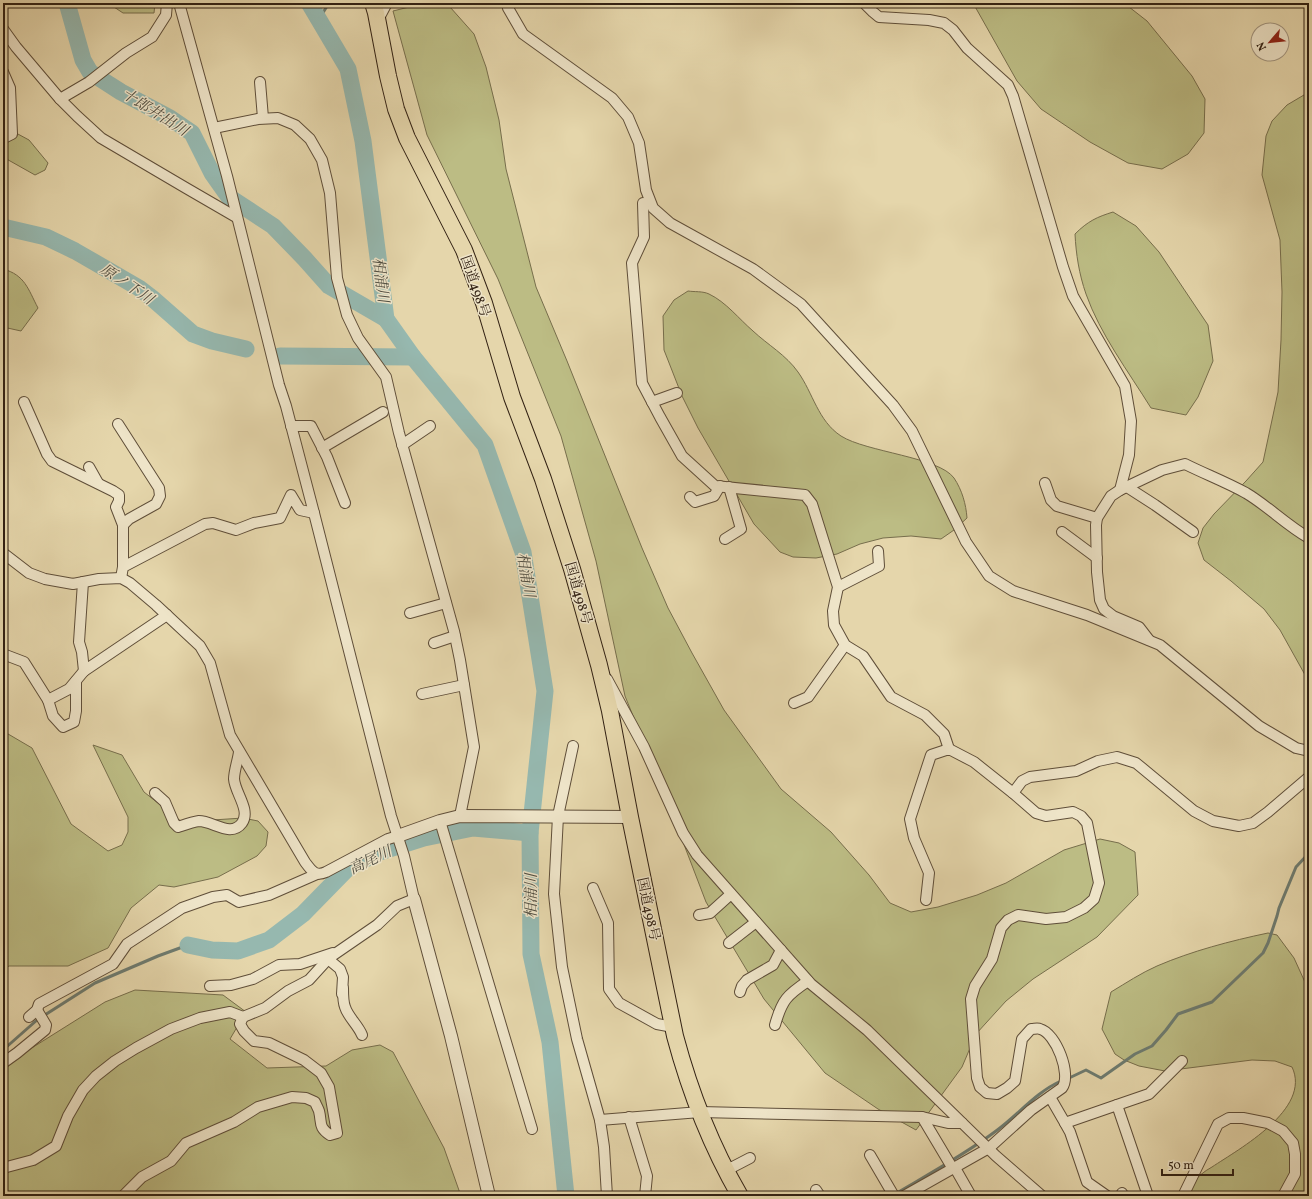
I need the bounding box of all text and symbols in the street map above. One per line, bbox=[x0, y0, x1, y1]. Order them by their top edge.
north arrow bbox=[1250, 22, 1290, 62]
text: N bbox=[1254, 39, 1271, 53]
water label: 十郎井出川 bbox=[117, 84, 193, 143]
street label: 国道498号 bbox=[455, 253, 494, 320]
water label: 相浦川 bbox=[366, 257, 393, 306]
water label: 原ノ下川 bbox=[95, 260, 159, 312]
water label: 相浦川 bbox=[510, 551, 539, 601]
street label: 国道498号 bbox=[560, 560, 596, 627]
water label: 高尾川 bbox=[346, 841, 397, 881]
water label: 相浦川 bbox=[522, 872, 543, 919]
street label: 国道498号 bbox=[632, 876, 664, 943]
scale bar bbox=[1162, 1151, 1233, 1177]
text: 50 m bbox=[1168, 1158, 1194, 1174]

